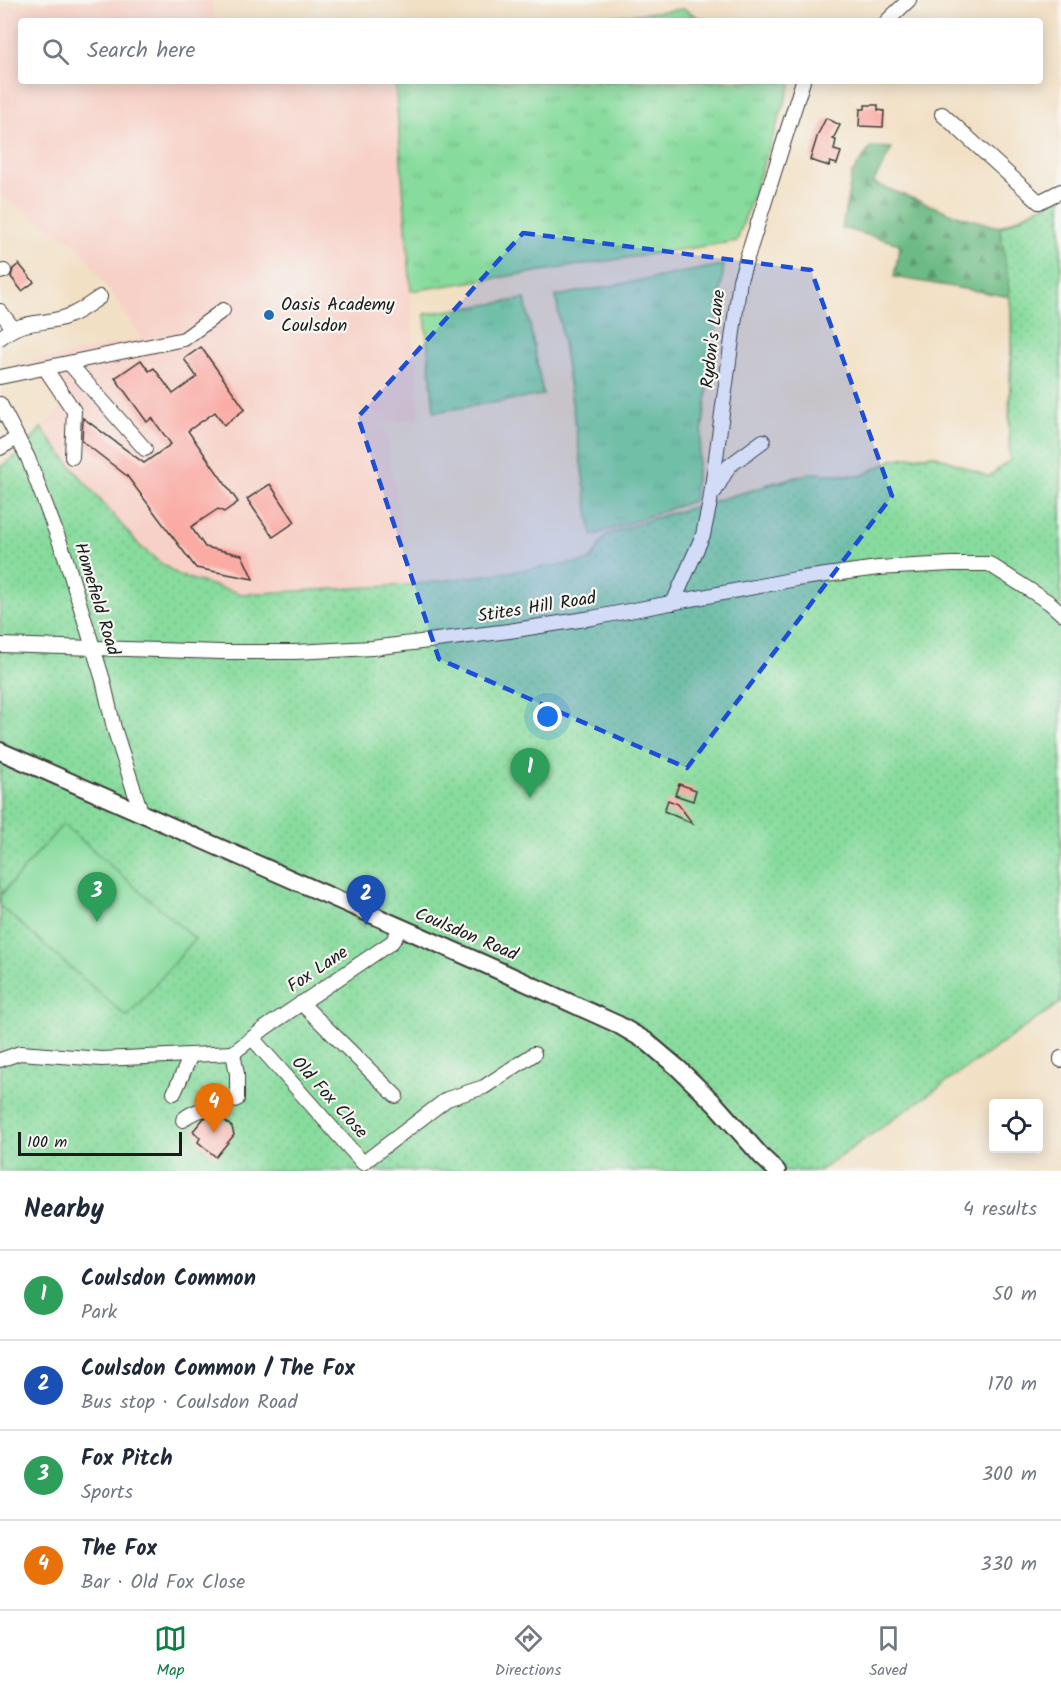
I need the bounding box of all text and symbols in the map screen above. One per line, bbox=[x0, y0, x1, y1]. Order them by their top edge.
search box bbox=[18, 18, 1043, 84]
text: Search here bbox=[87, 34, 195, 69]
icon: search bbox=[39, 35, 72, 68]
street label: Rydon's Lane bbox=[694, 288, 734, 390]
place label: Oasis Academy Coulsdon bbox=[281, 291, 395, 341]
marker: Oasis Academy Coulsdon bbox=[262, 308, 276, 322]
street label: Homefield Road bbox=[65, 539, 127, 660]
street label: Stites Hill Road bbox=[476, 584, 599, 632]
your location bbox=[533, 702, 562, 731]
pin: 1 bbox=[510, 748, 550, 798]
pin: 3 bbox=[78, 872, 116, 922]
pin: 2 bbox=[346, 876, 386, 925]
street label: Coulsdon Road bbox=[410, 900, 523, 970]
street label: Fox Lane bbox=[282, 939, 354, 1001]
street label: Old Fox Close bbox=[284, 1050, 374, 1146]
pin: 4 bbox=[194, 1084, 234, 1133]
map controls bbox=[989, 1099, 1043, 1153]
button: locate bbox=[989, 1099, 1043, 1153]
scale bar bbox=[18, 1129, 182, 1156]
text: 100 m bbox=[27, 1130, 67, 1155]
text: Nearby bbox=[24, 1189, 104, 1231]
text: 4 results bbox=[963, 1194, 1037, 1226]
text: Coulsdon Common bbox=[81, 1262, 256, 1297]
text: 1 bbox=[40, 1279, 47, 1311]
text: 50 m bbox=[992, 1279, 1037, 1311]
text: Park bbox=[81, 1297, 117, 1329]
text: Coulsdon Common / The Fox bbox=[81, 1352, 355, 1387]
text: 2 bbox=[38, 1369, 49, 1401]
text: 170 m bbox=[988, 1369, 1037, 1401]
text: Bus stop · Coulsdon Road bbox=[81, 1387, 297, 1419]
text: Fox Pitch bbox=[81, 1442, 173, 1477]
text: 3 bbox=[38, 1459, 49, 1491]
text: 300 m bbox=[982, 1459, 1037, 1491]
text: Sports bbox=[81, 1477, 133, 1509]
text: The Fox bbox=[81, 1532, 157, 1567]
text: 4 bbox=[38, 1549, 49, 1581]
text: 330 m bbox=[980, 1549, 1037, 1581]
text: Bar · Old Fox Close bbox=[81, 1567, 245, 1599]
tab: Map bbox=[154, 1622, 187, 1683]
tab: Directions bbox=[495, 1622, 561, 1683]
tab: Saved bbox=[869, 1622, 907, 1683]

